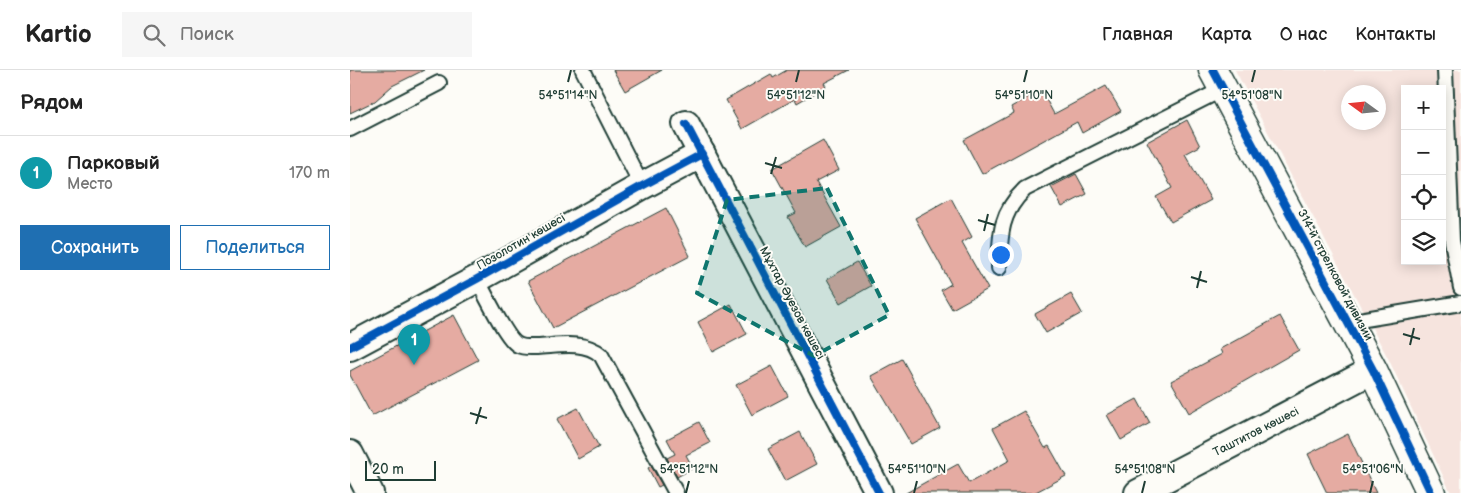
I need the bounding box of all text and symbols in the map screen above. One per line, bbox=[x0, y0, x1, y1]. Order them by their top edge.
search box bbox=[122, 12, 472, 57]
text: Kartio bbox=[25, 20, 92, 49]
icon: search bbox=[140, 21, 168, 49]
text: Поиск bbox=[180, 23, 234, 46]
text: Главная bbox=[1102, 24, 1173, 45]
text: Карта bbox=[1201, 24, 1252, 45]
text: О нас bbox=[1280, 24, 1327, 45]
text: Контакты bbox=[1355, 24, 1436, 45]
north arrow bbox=[1341, 85, 1386, 130]
map controls bbox=[1401, 85, 1446, 265]
button: + bbox=[1401, 85, 1446, 130]
text: 54°51'14"N bbox=[539, 88, 597, 103]
text: 54°51'12"N bbox=[767, 88, 825, 103]
text: 54°51'10"N bbox=[995, 88, 1053, 103]
text: 54°51'08"N bbox=[1221, 88, 1283, 103]
text: Рядом bbox=[20, 90, 83, 115]
button: − bbox=[1401, 130, 1446, 175]
text: Парковый bbox=[67, 152, 160, 175]
text: 1 bbox=[33, 164, 39, 183]
text: 170 m bbox=[289, 164, 330, 183]
text: Место bbox=[67, 175, 113, 194]
button: locate bbox=[1401, 175, 1446, 220]
street label: 314-й стрелковой дивизии bbox=[1294, 207, 1376, 343]
street label: Позолотин көшесі bbox=[474, 211, 568, 273]
button: layers bbox=[1401, 220, 1446, 265]
button: Сохранить bbox=[20, 225, 170, 270]
button: Поделиться bbox=[180, 225, 330, 270]
your location bbox=[988, 242, 1014, 268]
street label: Мұхтар Әуезов көшесі bbox=[756, 244, 828, 362]
pin: 1 bbox=[398, 324, 430, 365]
street label: Таштитов көшесі bbox=[1211, 404, 1301, 460]
scale bar bbox=[365, 458, 436, 481]
text: 20 m bbox=[372, 461, 404, 478]
text: 54°51'12"N bbox=[660, 462, 718, 477]
text: 54°51'10"N bbox=[888, 462, 946, 477]
text: 54°51'08"N bbox=[1114, 462, 1176, 477]
text: 54°51'06"N bbox=[1342, 462, 1404, 477]

